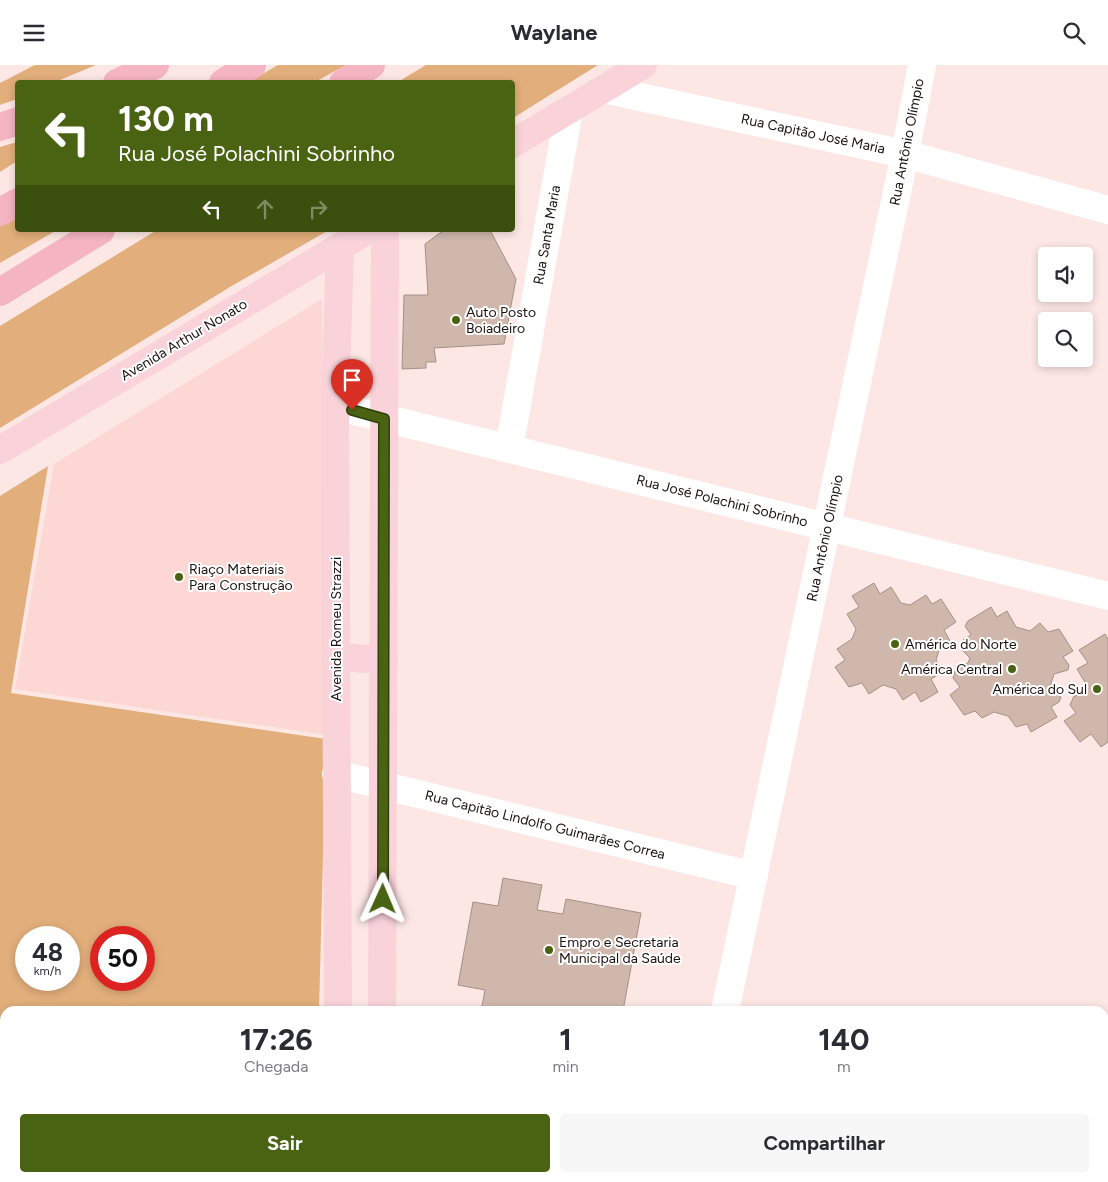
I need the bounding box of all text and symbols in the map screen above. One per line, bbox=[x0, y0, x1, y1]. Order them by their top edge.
icon: menu bbox=[20, 19, 48, 47]
text: Waylane bbox=[511, 19, 597, 46]
icon: search bbox=[1060, 19, 1088, 47]
street label: Rua Antônio Olímpio bbox=[886, 77, 928, 207]
text: 130 m bbox=[118, 98, 214, 140]
icon: left bbox=[35, 100, 100, 165]
street label: Rua Capitão José Maria bbox=[739, 110, 887, 158]
text: Rua José Polachini Sobrinho bbox=[118, 140, 395, 167]
street label: Rua Santa Maria bbox=[530, 184, 564, 286]
icon: left bbox=[198, 195, 226, 223]
icon: ahead bbox=[251, 195, 279, 223]
icon: right bbox=[304, 195, 332, 223]
map controls bbox=[1038, 247, 1093, 367]
button: sound bbox=[1038, 247, 1093, 302]
street label: Avenida Arthur Nonato bbox=[118, 295, 250, 385]
place label: Auto Posto Boiadeiro bbox=[466, 304, 536, 337]
button: search bbox=[1038, 312, 1093, 367]
marker: Auto Posto Boiadeiro bbox=[450, 314, 462, 326]
pin bbox=[331, 359, 373, 410]
icon: arrive bbox=[338, 366, 366, 394]
street label: Rua José Polachini Sobrinho bbox=[634, 471, 810, 531]
street label: Rua Antônio Olímpio bbox=[803, 473, 847, 603]
street label: Avenida Romeu Strazzi bbox=[328, 557, 345, 701]
place label: Riaço Materiais Para Construção bbox=[189, 561, 293, 594]
marker: Riaço Materiais Para Construção bbox=[173, 571, 185, 583]
place label: América do Norte bbox=[905, 636, 1017, 653]
marker: América do Norte bbox=[889, 638, 901, 650]
place label: América Central bbox=[901, 661, 1002, 678]
marker: América Central bbox=[1006, 663, 1018, 675]
place label: América do Sul bbox=[993, 681, 1087, 698]
marker: América do Sul bbox=[1091, 683, 1103, 695]
street label: Rua Capitão Lindolfo Guimarães Correa bbox=[423, 787, 667, 863]
position arrow bbox=[356, 872, 408, 924]
speed limit sign: 50 bbox=[90, 926, 155, 991]
place label: Empro e Secretaria Municipal da Saúde bbox=[559, 934, 681, 967]
text: 48 bbox=[32, 937, 63, 967]
marker: Empro e Secretaria Municipal da Saúde bbox=[543, 944, 555, 956]
text: km/h bbox=[34, 964, 61, 978]
text: 17:26 bbox=[240, 1021, 313, 1058]
text: 1 bbox=[559, 1021, 572, 1058]
text: 140 bbox=[818, 1021, 869, 1058]
text: Chegada bbox=[244, 1057, 308, 1076]
text: min bbox=[552, 1057, 579, 1076]
text: m bbox=[837, 1057, 851, 1076]
button: Sair bbox=[20, 1114, 550, 1172]
button: Compartilhar bbox=[560, 1114, 1089, 1172]

